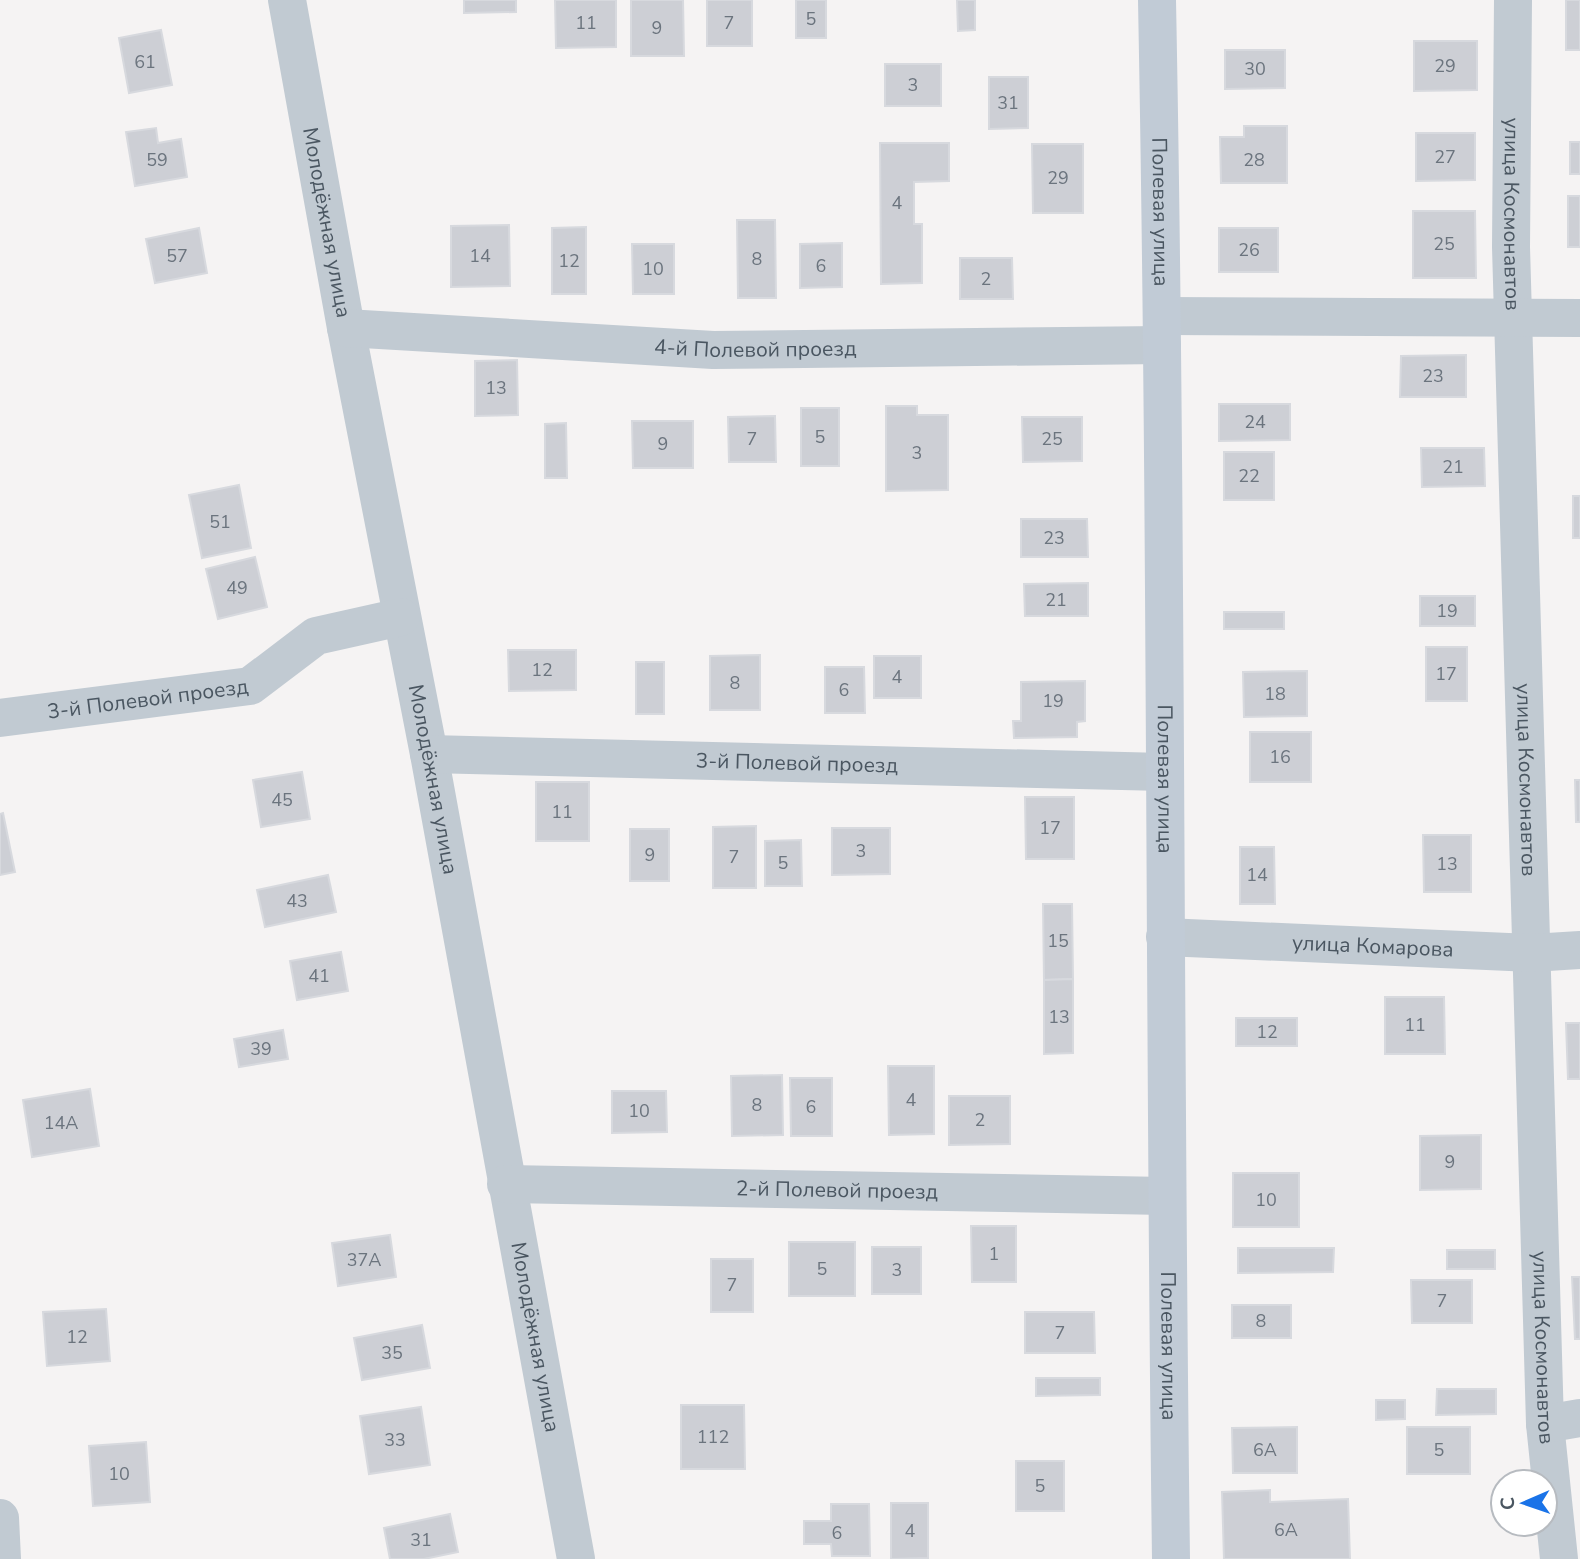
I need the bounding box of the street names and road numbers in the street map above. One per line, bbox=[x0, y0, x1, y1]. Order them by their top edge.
street label: улица Космонавтов bbox=[1497, 117, 1527, 311]
street label: Молодёжная улица bbox=[296, 125, 358, 320]
street label: Полевая улица bbox=[1145, 137, 1175, 287]
street label: 4-й Полевой проезд bbox=[653, 333, 857, 364]
street label: 3-й Полевой проезд bbox=[46, 672, 250, 726]
street label: Молодёжная улица bbox=[402, 682, 465, 877]
street label: улица Космонавтов bbox=[1510, 683, 1543, 877]
street label: Полевая улица bbox=[1151, 704, 1180, 854]
street label: 3-й Полевой проезд bbox=[695, 747, 898, 779]
street label: улица Комарова bbox=[1291, 929, 1454, 964]
street label: 2-й Полевой проезд bbox=[736, 1174, 938, 1206]
street label: Молодёжная улица bbox=[504, 1240, 567, 1434]
street label: улица Космонавтов bbox=[1526, 1251, 1561, 1445]
street label: Полевая улица bbox=[1154, 1271, 1183, 1421]

